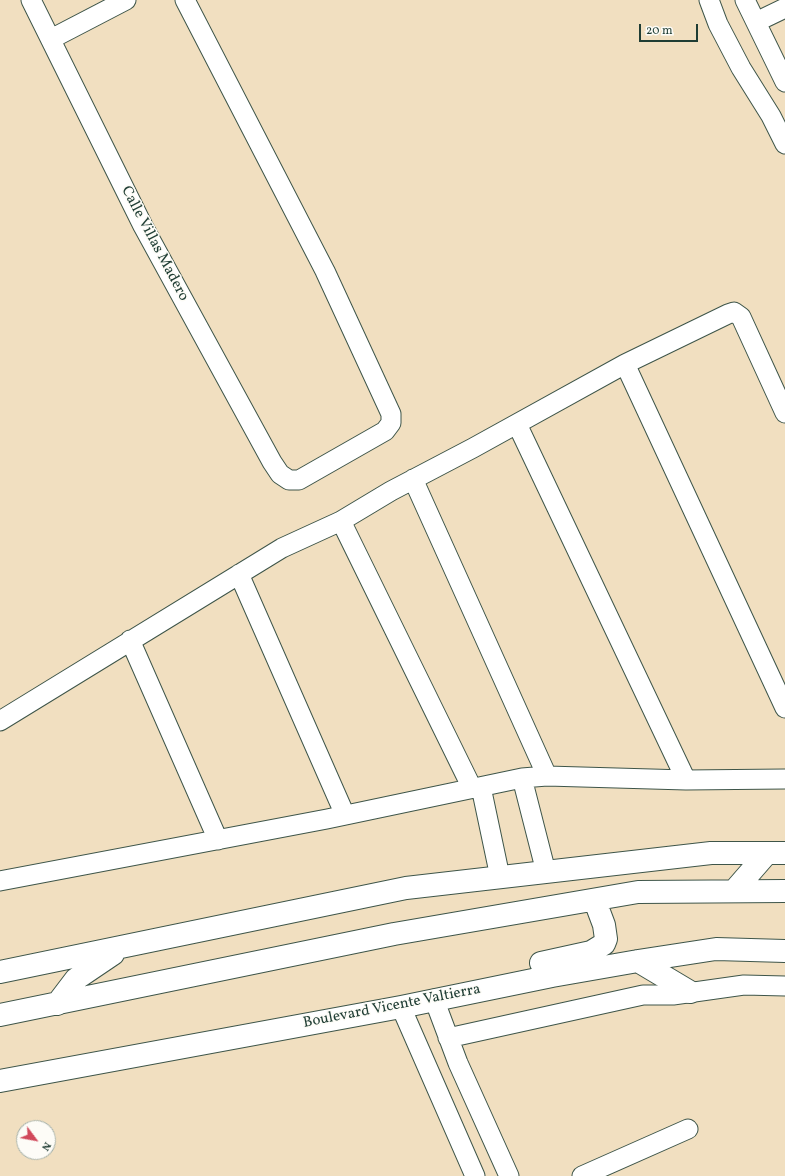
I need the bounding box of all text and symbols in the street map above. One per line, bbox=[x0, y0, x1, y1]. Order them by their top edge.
scale bar bbox=[641, 16, 700, 42]
text: 20 m bbox=[646, 23, 673, 39]
street label: Calle Villas Madero bbox=[116, 183, 192, 305]
street label: Boulevard Vicente Valtierra bbox=[302, 981, 482, 1033]
north arrow bbox=[16, 1120, 56, 1160]
text: N bbox=[37, 1139, 54, 1153]

